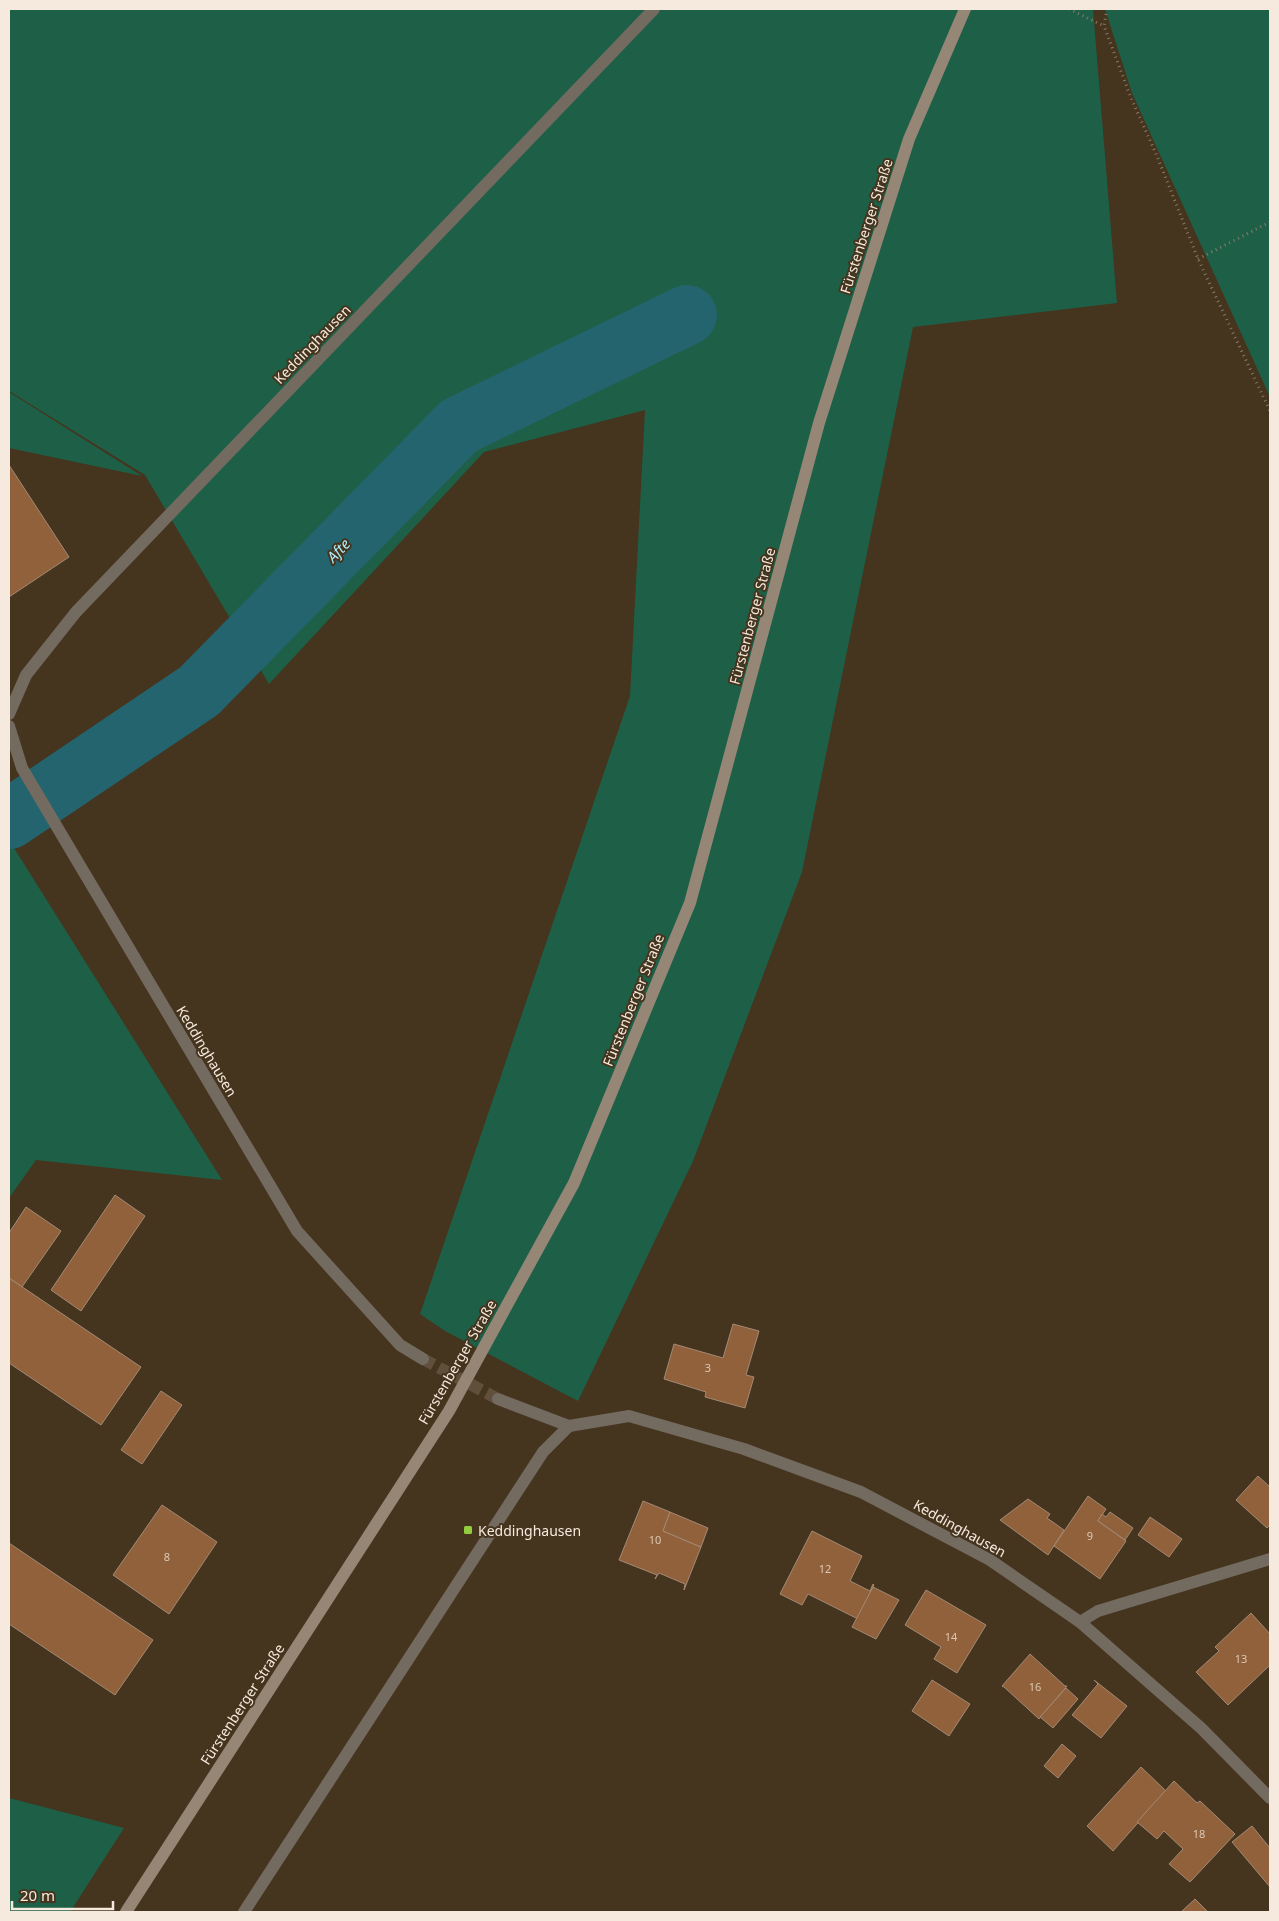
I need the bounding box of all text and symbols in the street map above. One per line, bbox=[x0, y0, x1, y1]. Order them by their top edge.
street label: Fürstenberger Straße bbox=[835, 156, 897, 296]
street label: Keddinghausen bbox=[269, 300, 355, 388]
water label: Afte bbox=[321, 533, 354, 567]
street label: Fürstenberger Straße bbox=[725, 545, 779, 687]
street label: Fürstenberger Straße bbox=[598, 931, 668, 1069]
street label: Keddinghausen bbox=[172, 1002, 242, 1100]
street label: Fürstenberger Straße bbox=[414, 1296, 501, 1428]
house number: 3 bbox=[705, 1360, 711, 1375]
street label: Keddinghausen bbox=[910, 1495, 1010, 1561]
place label: Keddinghausen bbox=[478, 1521, 581, 1540]
marker: Keddinghausen bbox=[462, 1524, 474, 1536]
house number: 9 bbox=[1087, 1528, 1093, 1543]
house number: 10 bbox=[649, 1532, 661, 1547]
house number: 8 bbox=[164, 1549, 170, 1564]
house number: 12 bbox=[819, 1561, 831, 1576]
house number: 14 bbox=[945, 1629, 958, 1644]
street label: Fürstenberger Straße bbox=[196, 1640, 288, 1768]
house number: 13 bbox=[1235, 1651, 1247, 1666]
house number: 16 bbox=[1029, 1679, 1041, 1694]
house number: 18 bbox=[1193, 1826, 1205, 1841]
scale bar bbox=[12, 1878, 114, 1910]
text: 20 m bbox=[20, 1885, 55, 1905]

